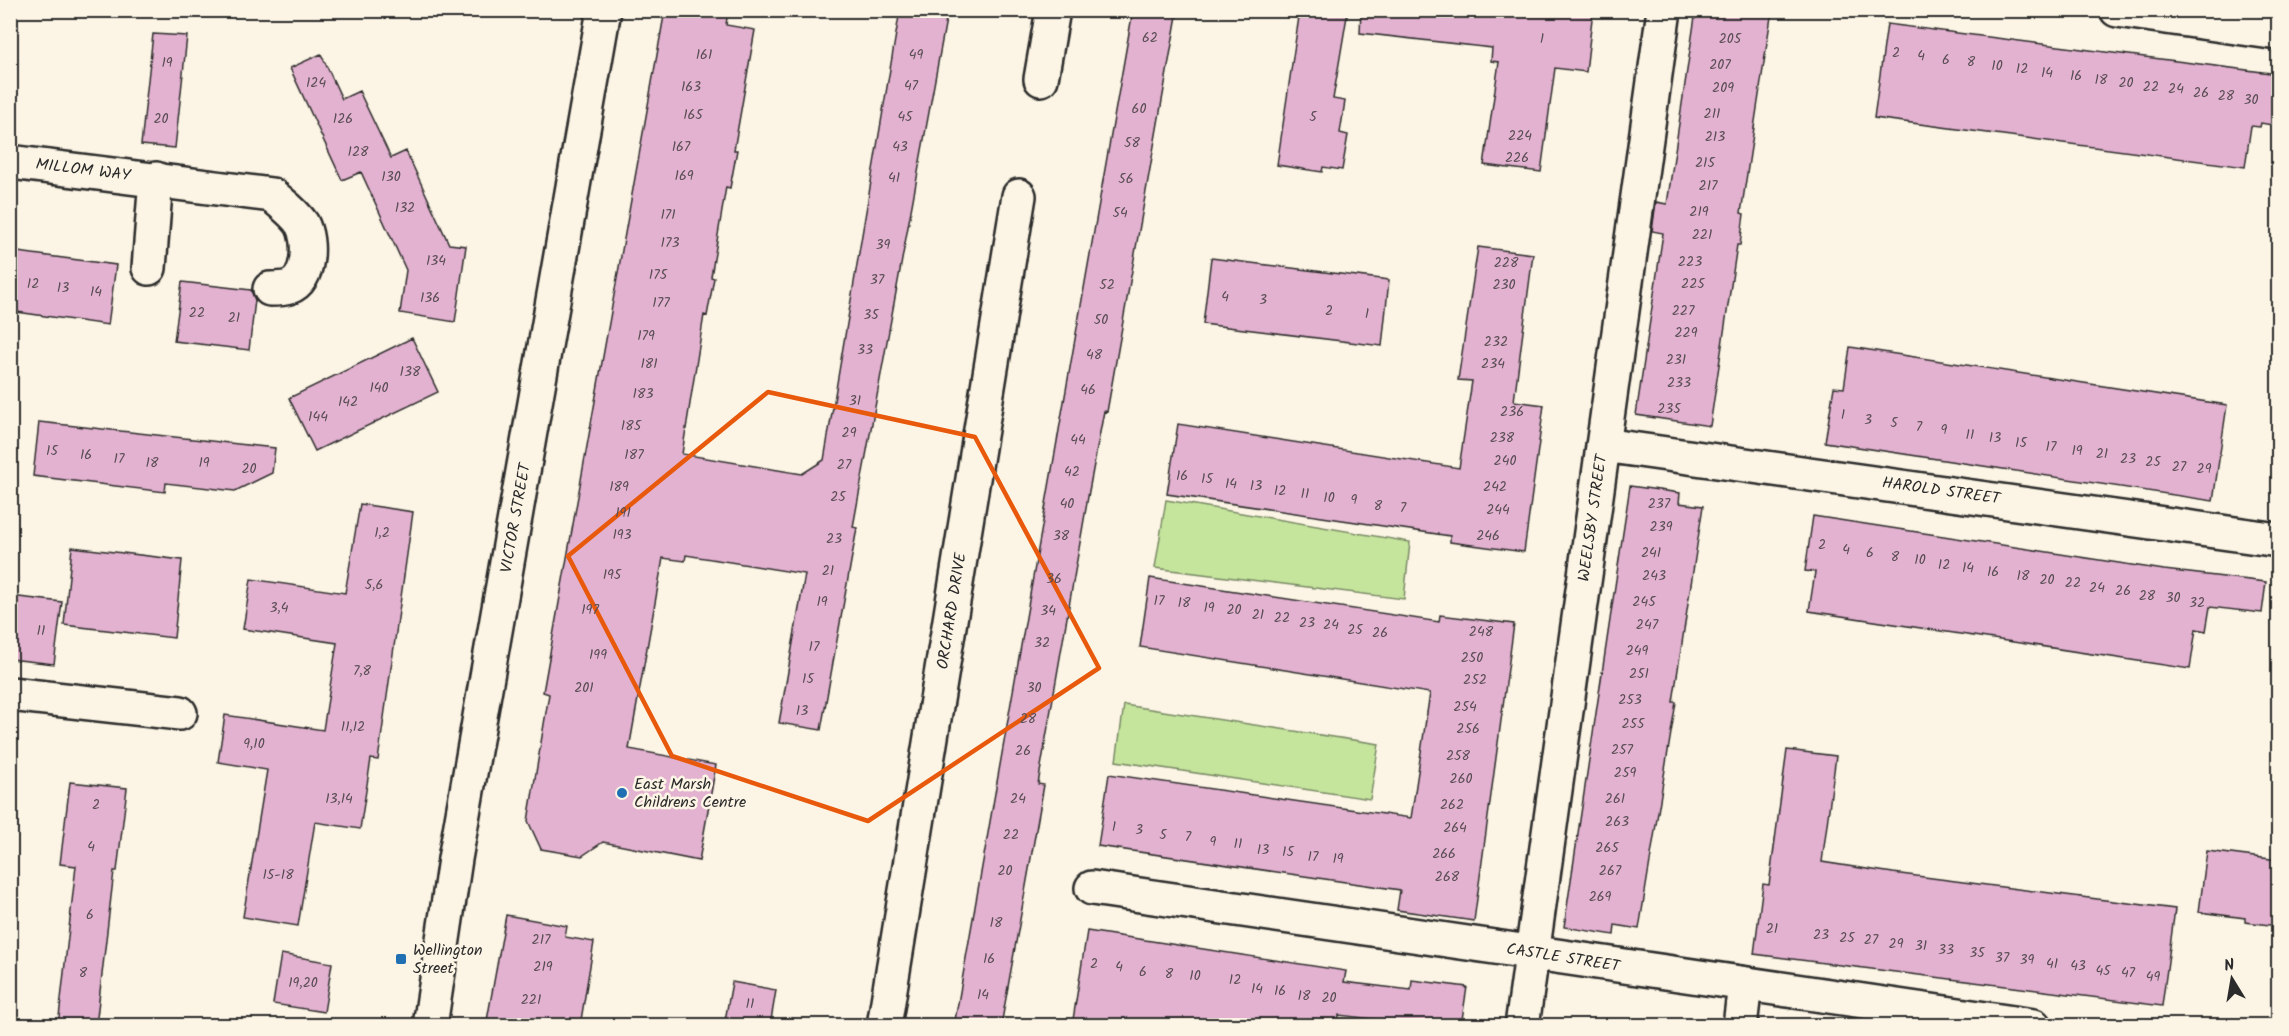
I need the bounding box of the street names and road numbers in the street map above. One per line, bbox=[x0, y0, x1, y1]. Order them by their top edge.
street label: MILLOM WAY bbox=[34, 152, 133, 188]
street label: WEELSBY STREET bbox=[1572, 451, 1614, 583]
street label: VICTOR STREET bbox=[494, 460, 538, 575]
street label: HAROLD STREET bbox=[1880, 470, 2003, 512]
street label: ORCHARD DRIVE bbox=[930, 550, 974, 671]
street label: CASTLE STREET bbox=[1504, 937, 1623, 980]

